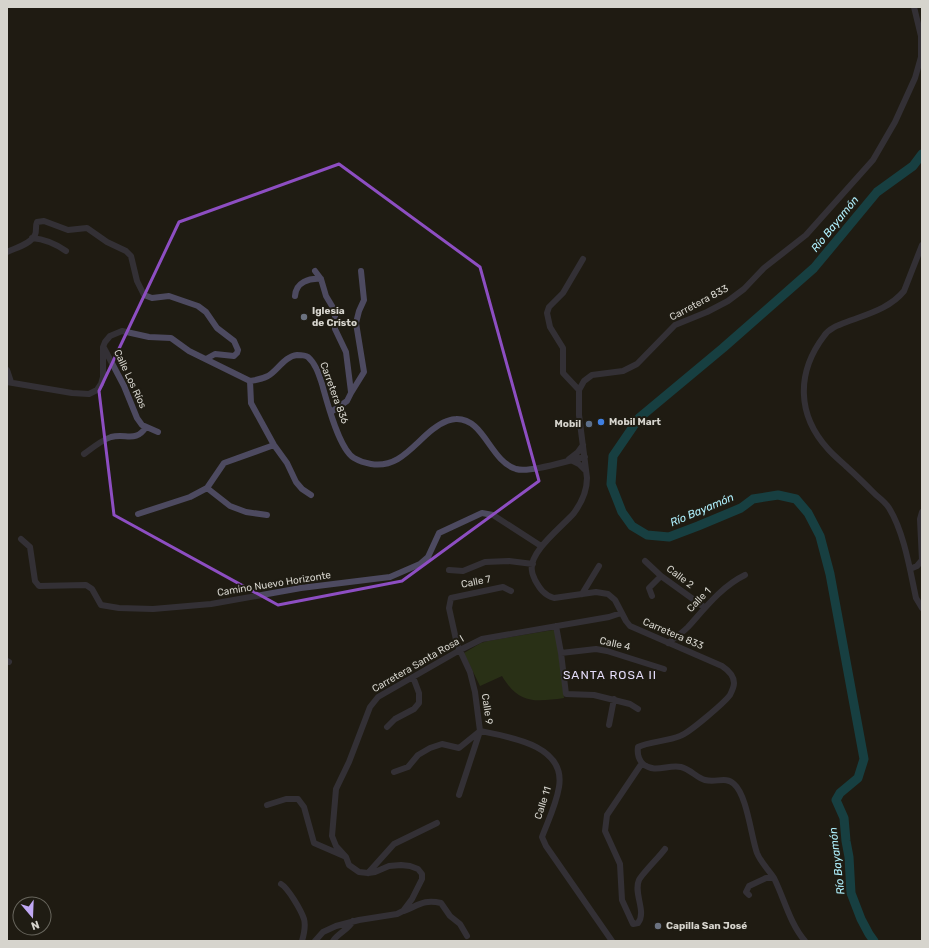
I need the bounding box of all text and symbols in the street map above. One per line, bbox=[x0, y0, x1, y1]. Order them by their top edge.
water label: Río Bayamón bbox=[809, 193, 862, 255]
street label: Carretera 833 bbox=[668, 282, 730, 324]
place label: Iglesia de Cristo bbox=[312, 305, 357, 329]
marker: Iglesia de Cristo bbox=[299, 312, 309, 322]
street label: Calle Los Ríos bbox=[111, 348, 149, 410]
street label: Carretera 836 bbox=[317, 360, 351, 426]
place label: Mobil Mart bbox=[609, 416, 661, 428]
marker: Mobil Mart bbox=[596, 417, 606, 427]
place label: Mobil bbox=[555, 418, 581, 430]
marker: Mobil bbox=[584, 419, 594, 429]
water label: Río Bayamón bbox=[668, 491, 736, 529]
street label: Calle 2 bbox=[664, 563, 696, 591]
street label: Camino Nuevo Horizonte bbox=[216, 569, 332, 599]
street label: Calle 7 bbox=[460, 573, 492, 591]
street label: Calle 1 bbox=[684, 585, 714, 615]
street label: Carretera 833 bbox=[641, 616, 705, 652]
street label: Carretera Santa Rosa I bbox=[370, 633, 466, 695]
street label: Calle 4 bbox=[598, 635, 632, 653]
district label: SANTA ROSA II bbox=[563, 668, 657, 682]
street label: Calle 9 bbox=[479, 693, 495, 725]
street label: Calle 11 bbox=[532, 785, 554, 821]
water label: Río Bayamón bbox=[826, 826, 848, 896]
north arrow bbox=[12, 896, 52, 936]
text: N bbox=[29, 918, 41, 932]
place label: Capilla San José bbox=[666, 920, 747, 932]
marker: Capilla San José bbox=[653, 921, 663, 931]

